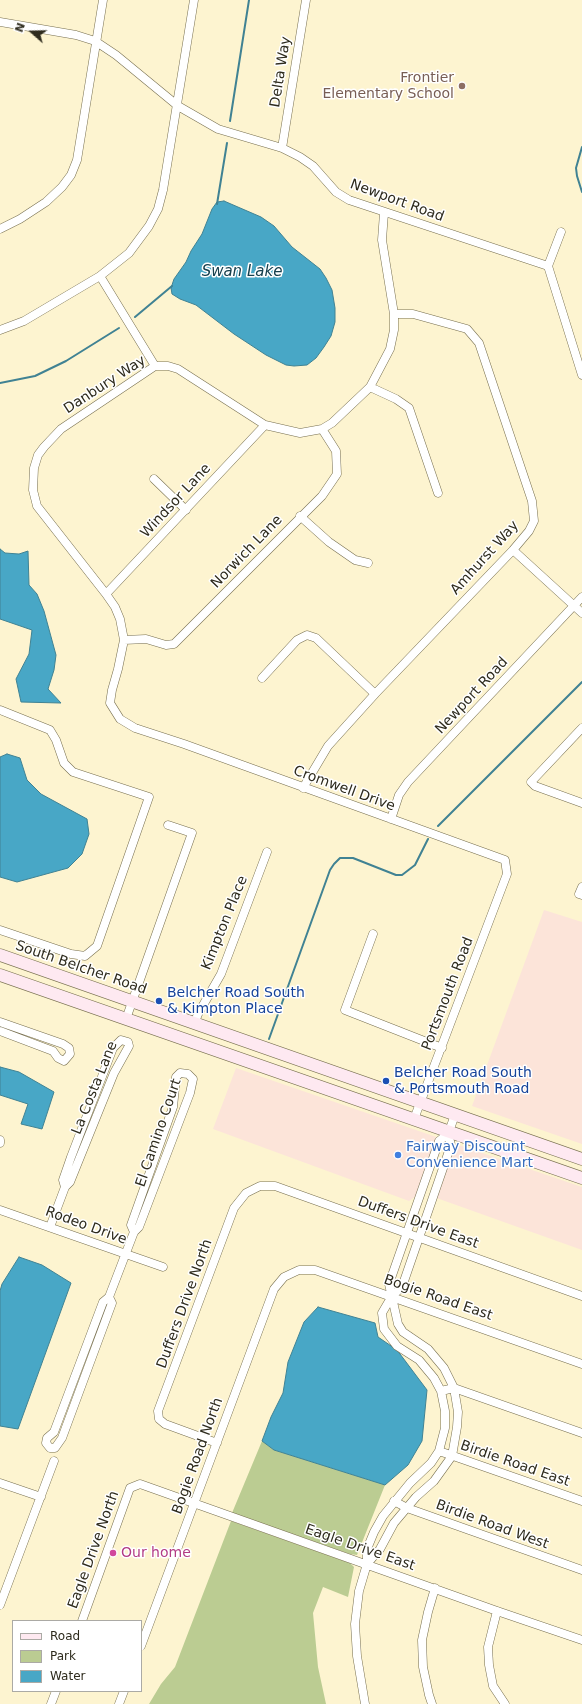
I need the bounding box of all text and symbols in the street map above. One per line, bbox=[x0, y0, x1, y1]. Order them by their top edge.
north arrow bbox=[12, 12, 52, 52]
text: N bbox=[13, 21, 28, 34]
street label: Delta Way bbox=[267, 35, 295, 109]
place label: Frontier Elementary School bbox=[322, 70, 454, 102]
marker: Frontier Elementary School bbox=[457, 81, 467, 91]
street label: Newport Road bbox=[348, 176, 446, 226]
water label: Swan Lake bbox=[202, 263, 282, 281]
street label: Danbury Way bbox=[61, 352, 149, 418]
street label: Windsor Lane bbox=[137, 460, 215, 542]
street label: Norwich Lane bbox=[208, 512, 286, 592]
street label: Amhurst Way bbox=[447, 518, 523, 598]
street label: Newport Road bbox=[432, 654, 512, 738]
street label: Cromwell Drive bbox=[291, 763, 397, 815]
street label: Kimpton Place bbox=[198, 873, 252, 973]
street label: Portsmouth Road bbox=[419, 935, 477, 1053]
street label: South Belcher Road bbox=[13, 938, 149, 998]
place label: Belcher Road South & Kimpton Place bbox=[167, 985, 305, 1018]
marker: Belcher Road South & Kimpton Place bbox=[154, 996, 164, 1006]
street label: La Costa Lane bbox=[69, 1039, 121, 1137]
place label: Belcher Road South & Portsmouth Road bbox=[394, 1065, 532, 1098]
marker: Belcher Road South & Portsmouth Road bbox=[381, 1076, 391, 1086]
street label: El Camino Court bbox=[133, 1077, 185, 1189]
place label: Fairway Discount Convenience Mart bbox=[406, 1139, 533, 1172]
marker: Fairway Discount Convenience Mart bbox=[393, 1150, 403, 1160]
street label: Duffers Drive East bbox=[355, 1193, 481, 1253]
street label: Rodeo Drive bbox=[43, 1203, 129, 1249]
street label: Duffers Drive North bbox=[154, 1237, 216, 1371]
street label: Bogie Road East bbox=[381, 1272, 495, 1324]
street label: Bogie Road North bbox=[169, 1395, 227, 1517]
street label: Birdie Road East bbox=[458, 1437, 572, 1491]
street label: Eagle Drive North bbox=[65, 1489, 123, 1611]
street label: Birdie Road West bbox=[433, 1497, 551, 1553]
street label: Eagle Drive East bbox=[303, 1521, 417, 1575]
place label: Our home bbox=[121, 1545, 191, 1561]
marker: Our home bbox=[108, 1548, 118, 1558]
legend bbox=[12, 1620, 142, 1692]
text: Road bbox=[50, 1629, 80, 1643]
text: Park bbox=[50, 1649, 76, 1663]
text: Water bbox=[50, 1669, 85, 1683]

